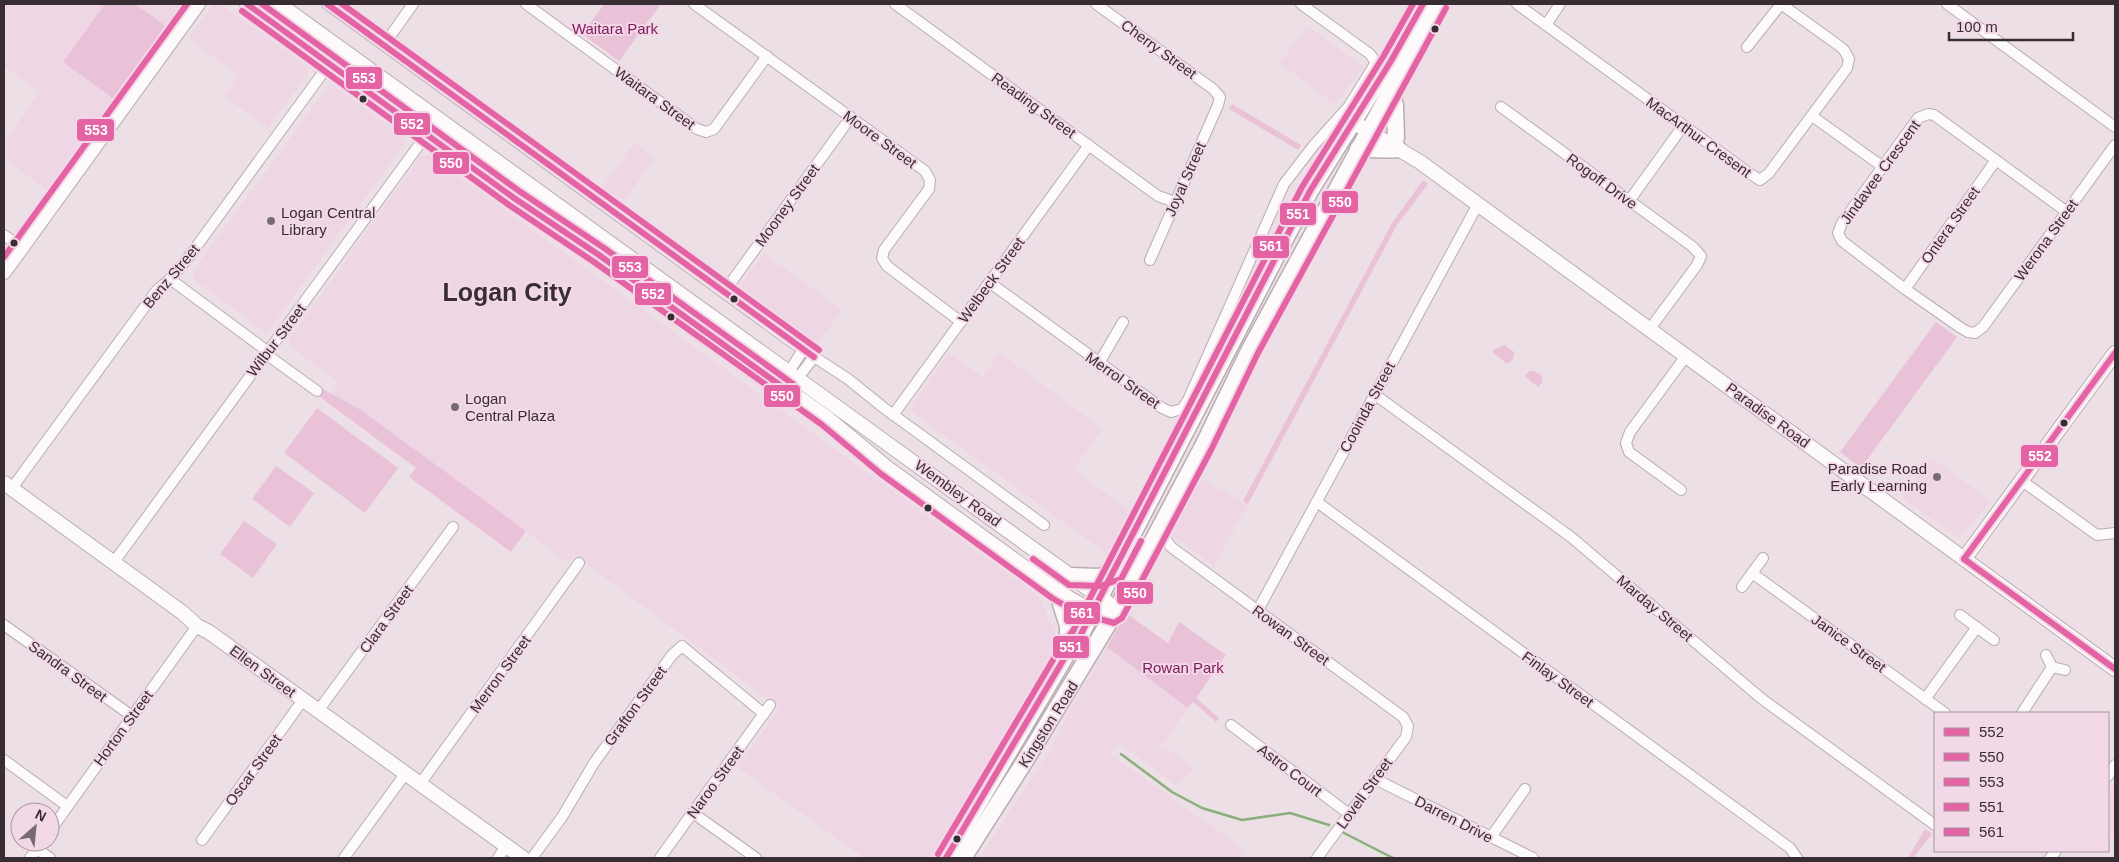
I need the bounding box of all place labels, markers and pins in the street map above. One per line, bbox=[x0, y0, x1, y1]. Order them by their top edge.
unlabelled marker bbox=[1430, 24, 1440, 34]
unlabelled marker bbox=[358, 94, 368, 104]
place label: Logan Central Library bbox=[281, 204, 375, 238]
marker: Logan Central Library bbox=[265, 215, 277, 227]
unlabelled marker bbox=[9, 238, 19, 248]
unlabelled marker bbox=[729, 294, 739, 304]
unlabelled marker bbox=[666, 312, 676, 322]
place label: Logan Central Plaza bbox=[465, 390, 556, 424]
marker: Logan Central Plaza bbox=[449, 401, 461, 413]
unlabelled marker bbox=[2059, 418, 2069, 428]
place label: Paradise Road Early Learning bbox=[1828, 460, 1927, 494]
marker: Paradise Road Early Learning bbox=[1931, 471, 1943, 483]
unlabelled marker bbox=[923, 503, 933, 513]
unlabelled marker bbox=[952, 834, 962, 844]

